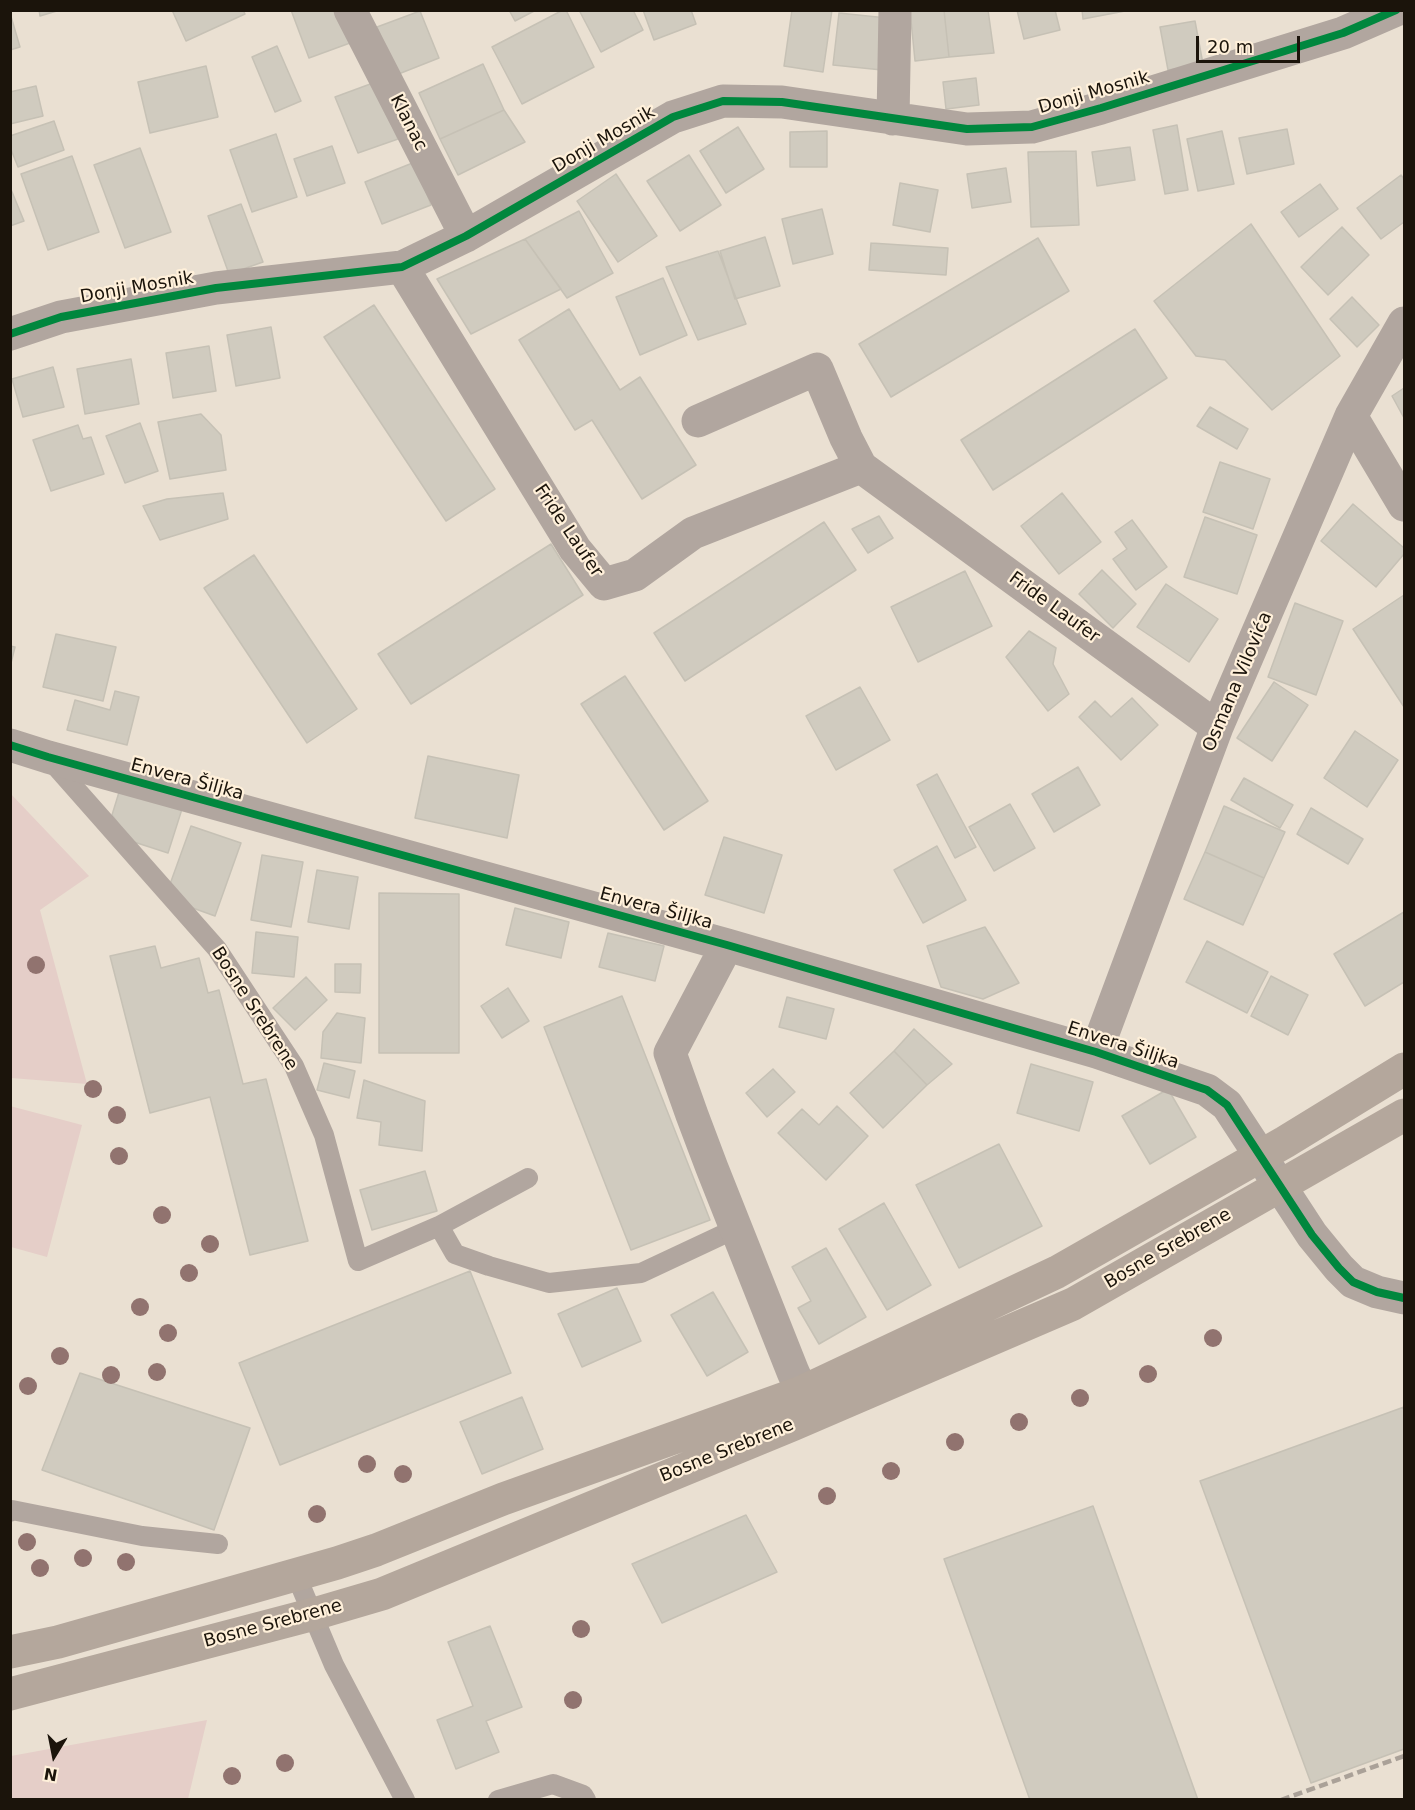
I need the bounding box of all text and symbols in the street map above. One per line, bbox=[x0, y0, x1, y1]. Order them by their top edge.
scale bar bbox=[1199, 24, 1302, 62]
text: 20 m bbox=[1207, 36, 1253, 57]
street label: Donji Mosnik bbox=[1036, 67, 1152, 119]
street label: Klanac bbox=[385, 91, 431, 155]
street label: Donji Mosnik bbox=[549, 102, 659, 178]
street label: Donji Mosnik bbox=[79, 267, 195, 309]
street label: Fride Laufer bbox=[529, 481, 607, 581]
street label: Fride Laufer bbox=[1004, 568, 1104, 648]
street label: Osmana Vilovića bbox=[1199, 609, 1277, 755]
street label: Envera Šiljka bbox=[128, 755, 246, 805]
street label: Envera Šiljka bbox=[597, 884, 715, 934]
street label: Bosne Srebrene bbox=[206, 943, 302, 1075]
street label: Envera Šiljka bbox=[1064, 1018, 1182, 1074]
street label: Bosne Srebrene bbox=[1101, 1204, 1235, 1294]
street label: Bosne Srebrene bbox=[657, 1414, 797, 1488]
street label: Bosne Srebrene bbox=[201, 1595, 345, 1653]
north arrow bbox=[24, 1726, 84, 1786]
text: N bbox=[43, 1764, 59, 1785]

